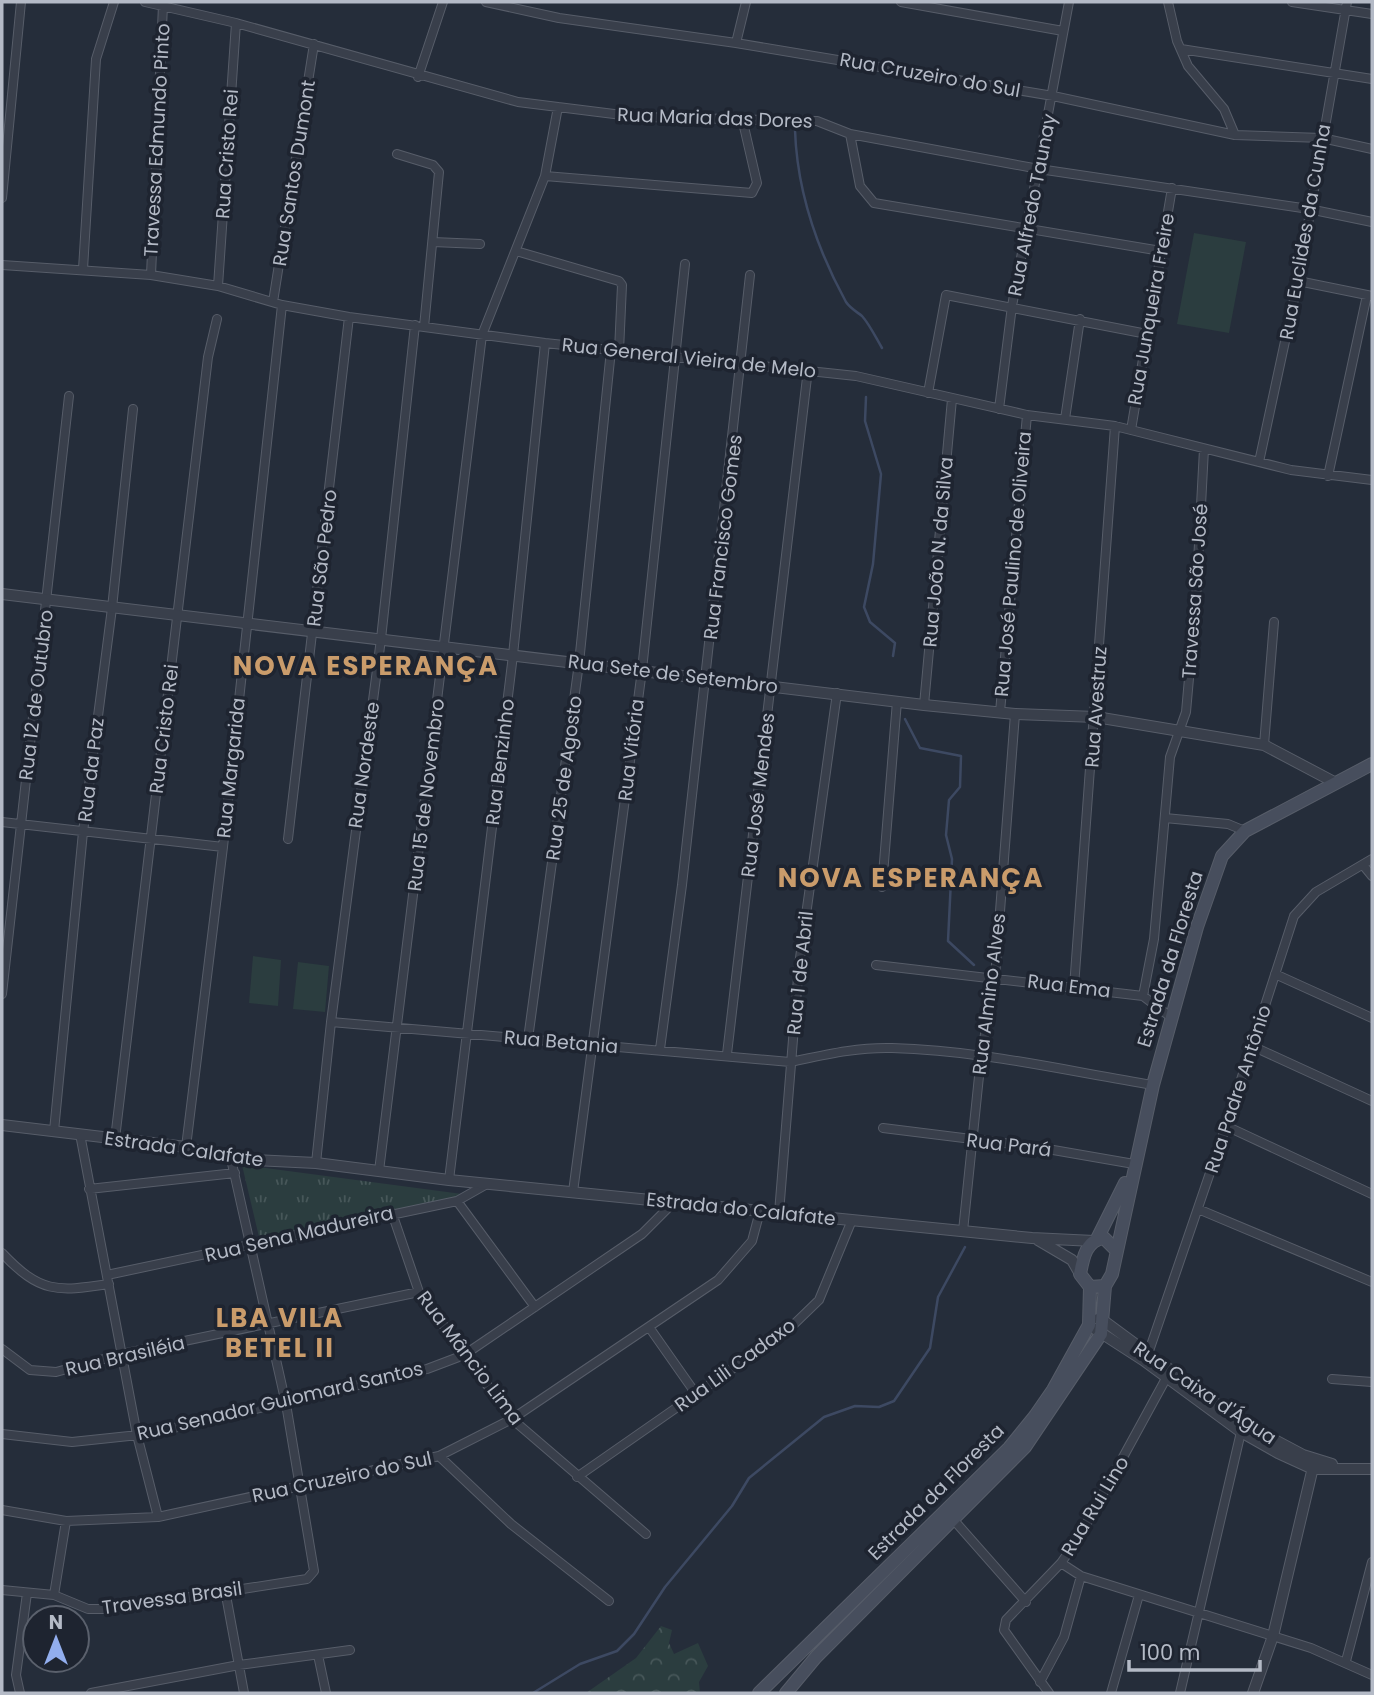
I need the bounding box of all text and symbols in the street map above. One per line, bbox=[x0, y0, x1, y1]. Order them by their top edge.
street label: Travessa Edmundo Pinto bbox=[137, 23, 177, 257]
street label: Rua Cruzeiro do Sul bbox=[838, 46, 1022, 104]
street label: Rua Santos Dumont bbox=[266, 78, 322, 268]
street label: Rua Cristo Rei bbox=[209, 88, 245, 220]
street label: Rua Maria das Dores bbox=[617, 101, 813, 135]
street label: Rua Alfredo Taunay bbox=[1001, 111, 1063, 299]
street label: Rua Euclides da Cunha bbox=[1273, 122, 1337, 342]
street label: Rua Junqueira Freire bbox=[1121, 211, 1181, 407]
street label: Rua General Vieira de Melo bbox=[561, 331, 817, 385]
street label: Rua José Paulino de Oliveira bbox=[988, 430, 1038, 698]
street label: Rua Francisco Gomes bbox=[697, 433, 749, 641]
street label: Rua João N. da Silva bbox=[916, 456, 960, 648]
street label: Rua São Pedro bbox=[300, 488, 344, 628]
street label: Travessa São José bbox=[1175, 502, 1215, 680]
street label: Rua 12 de Outubro bbox=[12, 608, 60, 782]
street label: Rua Avestruz bbox=[1078, 645, 1114, 769]
district label: NOVA ESPERANÇA bbox=[233, 648, 499, 684]
street label: Rua Sete de Setembro bbox=[566, 648, 780, 700]
street label: Rua Cristo Rei bbox=[143, 663, 185, 795]
street label: Rua 25 de Agosto bbox=[539, 694, 589, 862]
street label: Rua Margarida bbox=[210, 696, 252, 840]
street label: Rua 15 de Novembro bbox=[401, 697, 451, 893]
street label: Rua Benzinho bbox=[479, 697, 521, 827]
street label: Rua Vitória bbox=[611, 697, 651, 803]
street label: Rua Nordeste bbox=[342, 700, 386, 830]
street label: Rua José Mendes bbox=[735, 711, 781, 879]
street label: Rua da Paz bbox=[71, 716, 111, 824]
district label: NOVA ESPERANÇA bbox=[778, 860, 1044, 896]
street label: Estrada da Floresta bbox=[1130, 868, 1210, 1050]
street label: Rua 1 de Abril bbox=[780, 910, 820, 1036]
street label: Rua Almino Alves bbox=[966, 912, 1012, 1076]
street label: Rua Ema bbox=[1026, 967, 1112, 1005]
street label: Rua Padre Antônio bbox=[1198, 1001, 1278, 1177]
street label: Rua Betania bbox=[503, 1024, 619, 1060]
street label: Estrada Calafate bbox=[103, 1124, 265, 1174]
street label: Rua Pará bbox=[965, 1126, 1053, 1164]
street label: Estrada do Calafate bbox=[645, 1186, 837, 1232]
street label: Rua Sena Madureira bbox=[202, 1199, 396, 1269]
street label: Rua Mâncio Lima bbox=[411, 1285, 529, 1431]
district label: LBA VILA BETEL II bbox=[216, 1300, 344, 1366]
street label: Rua Lili Cadaxo bbox=[669, 1312, 801, 1418]
street label: Rua Brasiléia bbox=[63, 1329, 187, 1383]
street label: Rua Caixa d'Água bbox=[1128, 1335, 1282, 1451]
street label: Rua Senador Guiomard Santos bbox=[134, 1355, 426, 1447]
street label: Estrada da Floresta bbox=[862, 1418, 1010, 1566]
street label: Rua Cruzeiro do Sul bbox=[250, 1445, 434, 1509]
street label: Rua Rui Lino bbox=[1055, 1451, 1135, 1561]
street label: Travessa Brasil bbox=[100, 1575, 244, 1621]
north arrow bbox=[21, 1604, 91, 1674]
text: N bbox=[49, 1609, 63, 1636]
scale bar bbox=[1129, 1628, 1260, 1672]
text: 100 m bbox=[1140, 1638, 1200, 1667]

